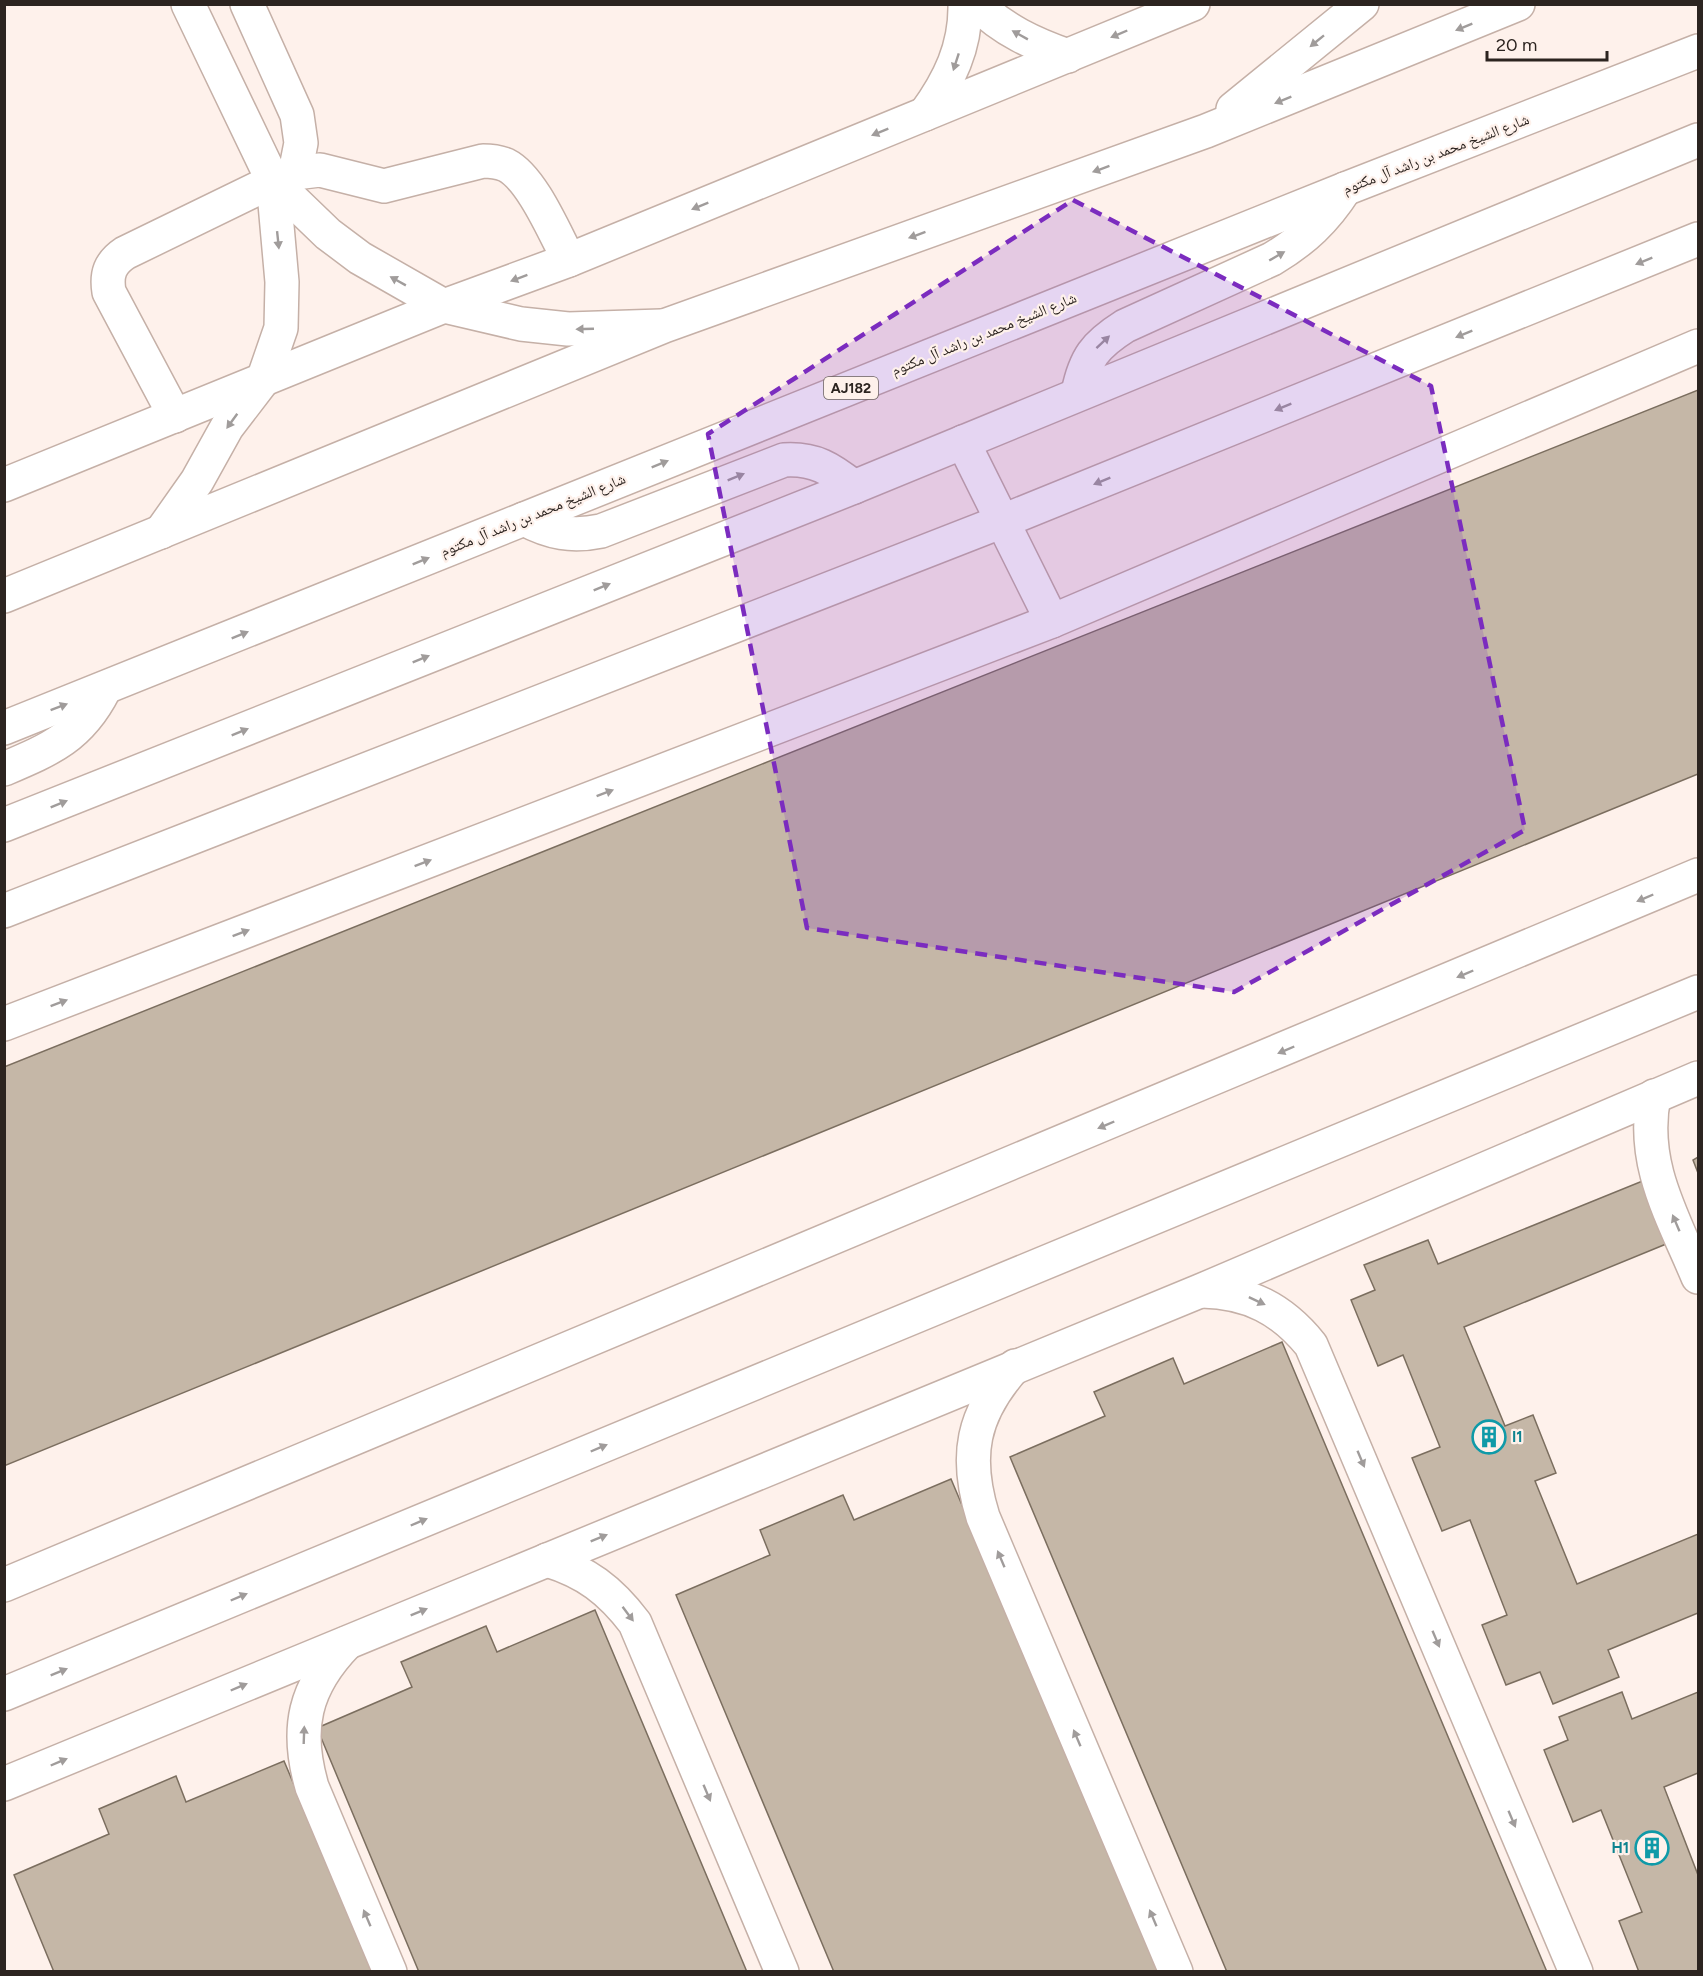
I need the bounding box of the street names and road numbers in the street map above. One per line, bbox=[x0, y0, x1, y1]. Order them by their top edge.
street label: شارع الشيخ محمد بن راشد آل مكتوم bbox=[1340, 110, 1532, 199]
street label: شارع الشيخ محمد بن راشد آل مكتوم bbox=[889, 288, 1080, 380]
road number: AJ182 bbox=[824, 377, 878, 399]
street label: شارع الشيخ محمد بن راشد آل مكتوم bbox=[438, 469, 629, 561]

